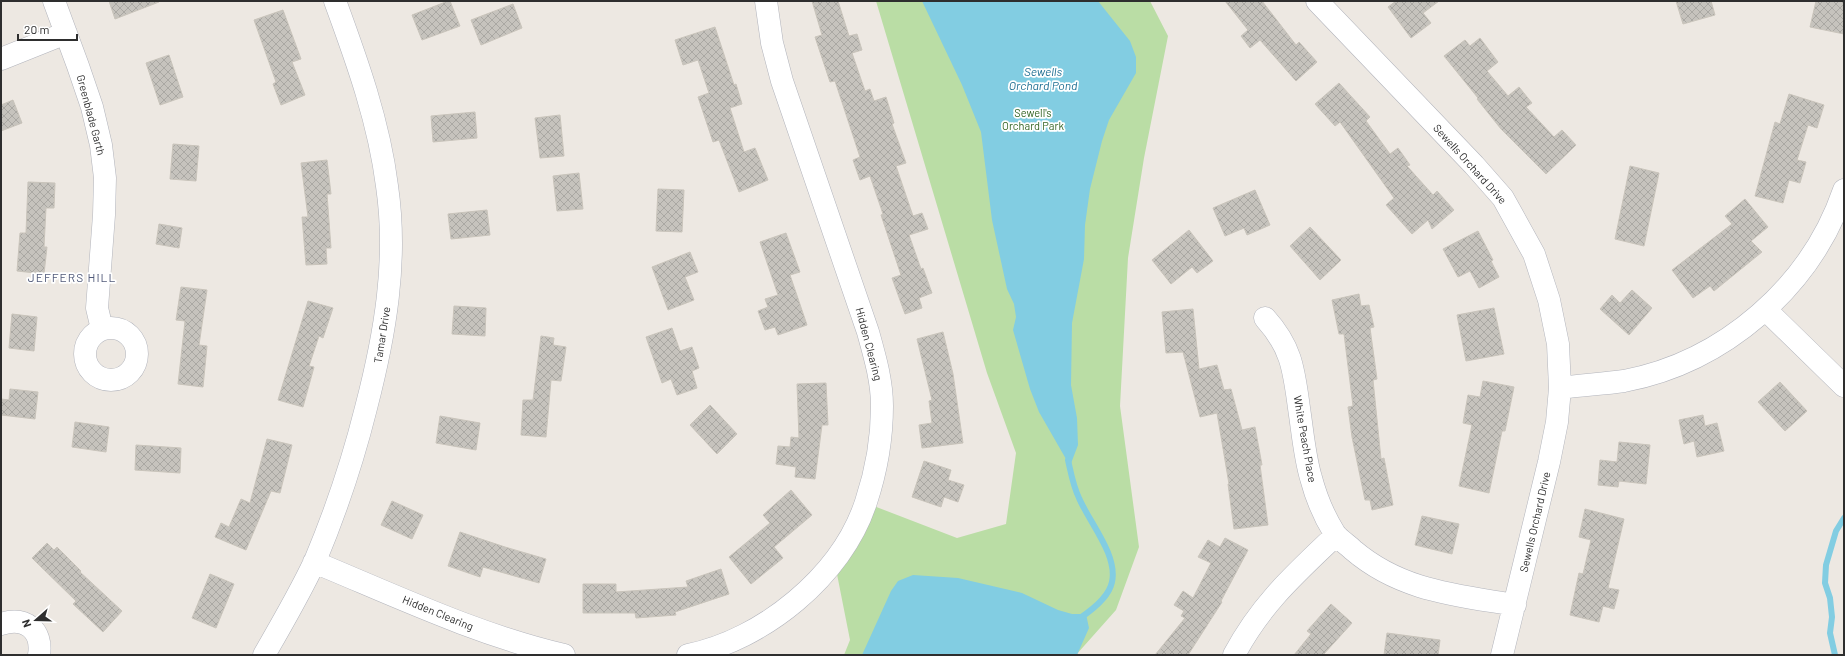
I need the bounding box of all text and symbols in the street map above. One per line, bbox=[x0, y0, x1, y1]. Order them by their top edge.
scale bar bbox=[18, 16, 77, 42]
text: 20 m bbox=[24, 22, 50, 36]
water label: Sewells Orchard Pond bbox=[1009, 64, 1078, 92]
street label: Greenblade Garth bbox=[74, 73, 109, 157]
park label: Sewell's Orchard Park bbox=[1002, 106, 1064, 132]
street label: Sewells Orchard Drive bbox=[1431, 121, 1510, 206]
district label: JEFFERS HILL bbox=[28, 270, 116, 284]
street label: Tamar Drive bbox=[371, 306, 392, 364]
street label: Hidden Clearing bbox=[853, 306, 886, 382]
street label: White Peach Place bbox=[1291, 394, 1320, 484]
street label: Sewells Orchard Drive bbox=[1517, 470, 1552, 574]
street label: Hidden Clearing bbox=[401, 592, 476, 633]
north arrow bbox=[16, 600, 56, 640]
text: N bbox=[19, 618, 33, 629]

